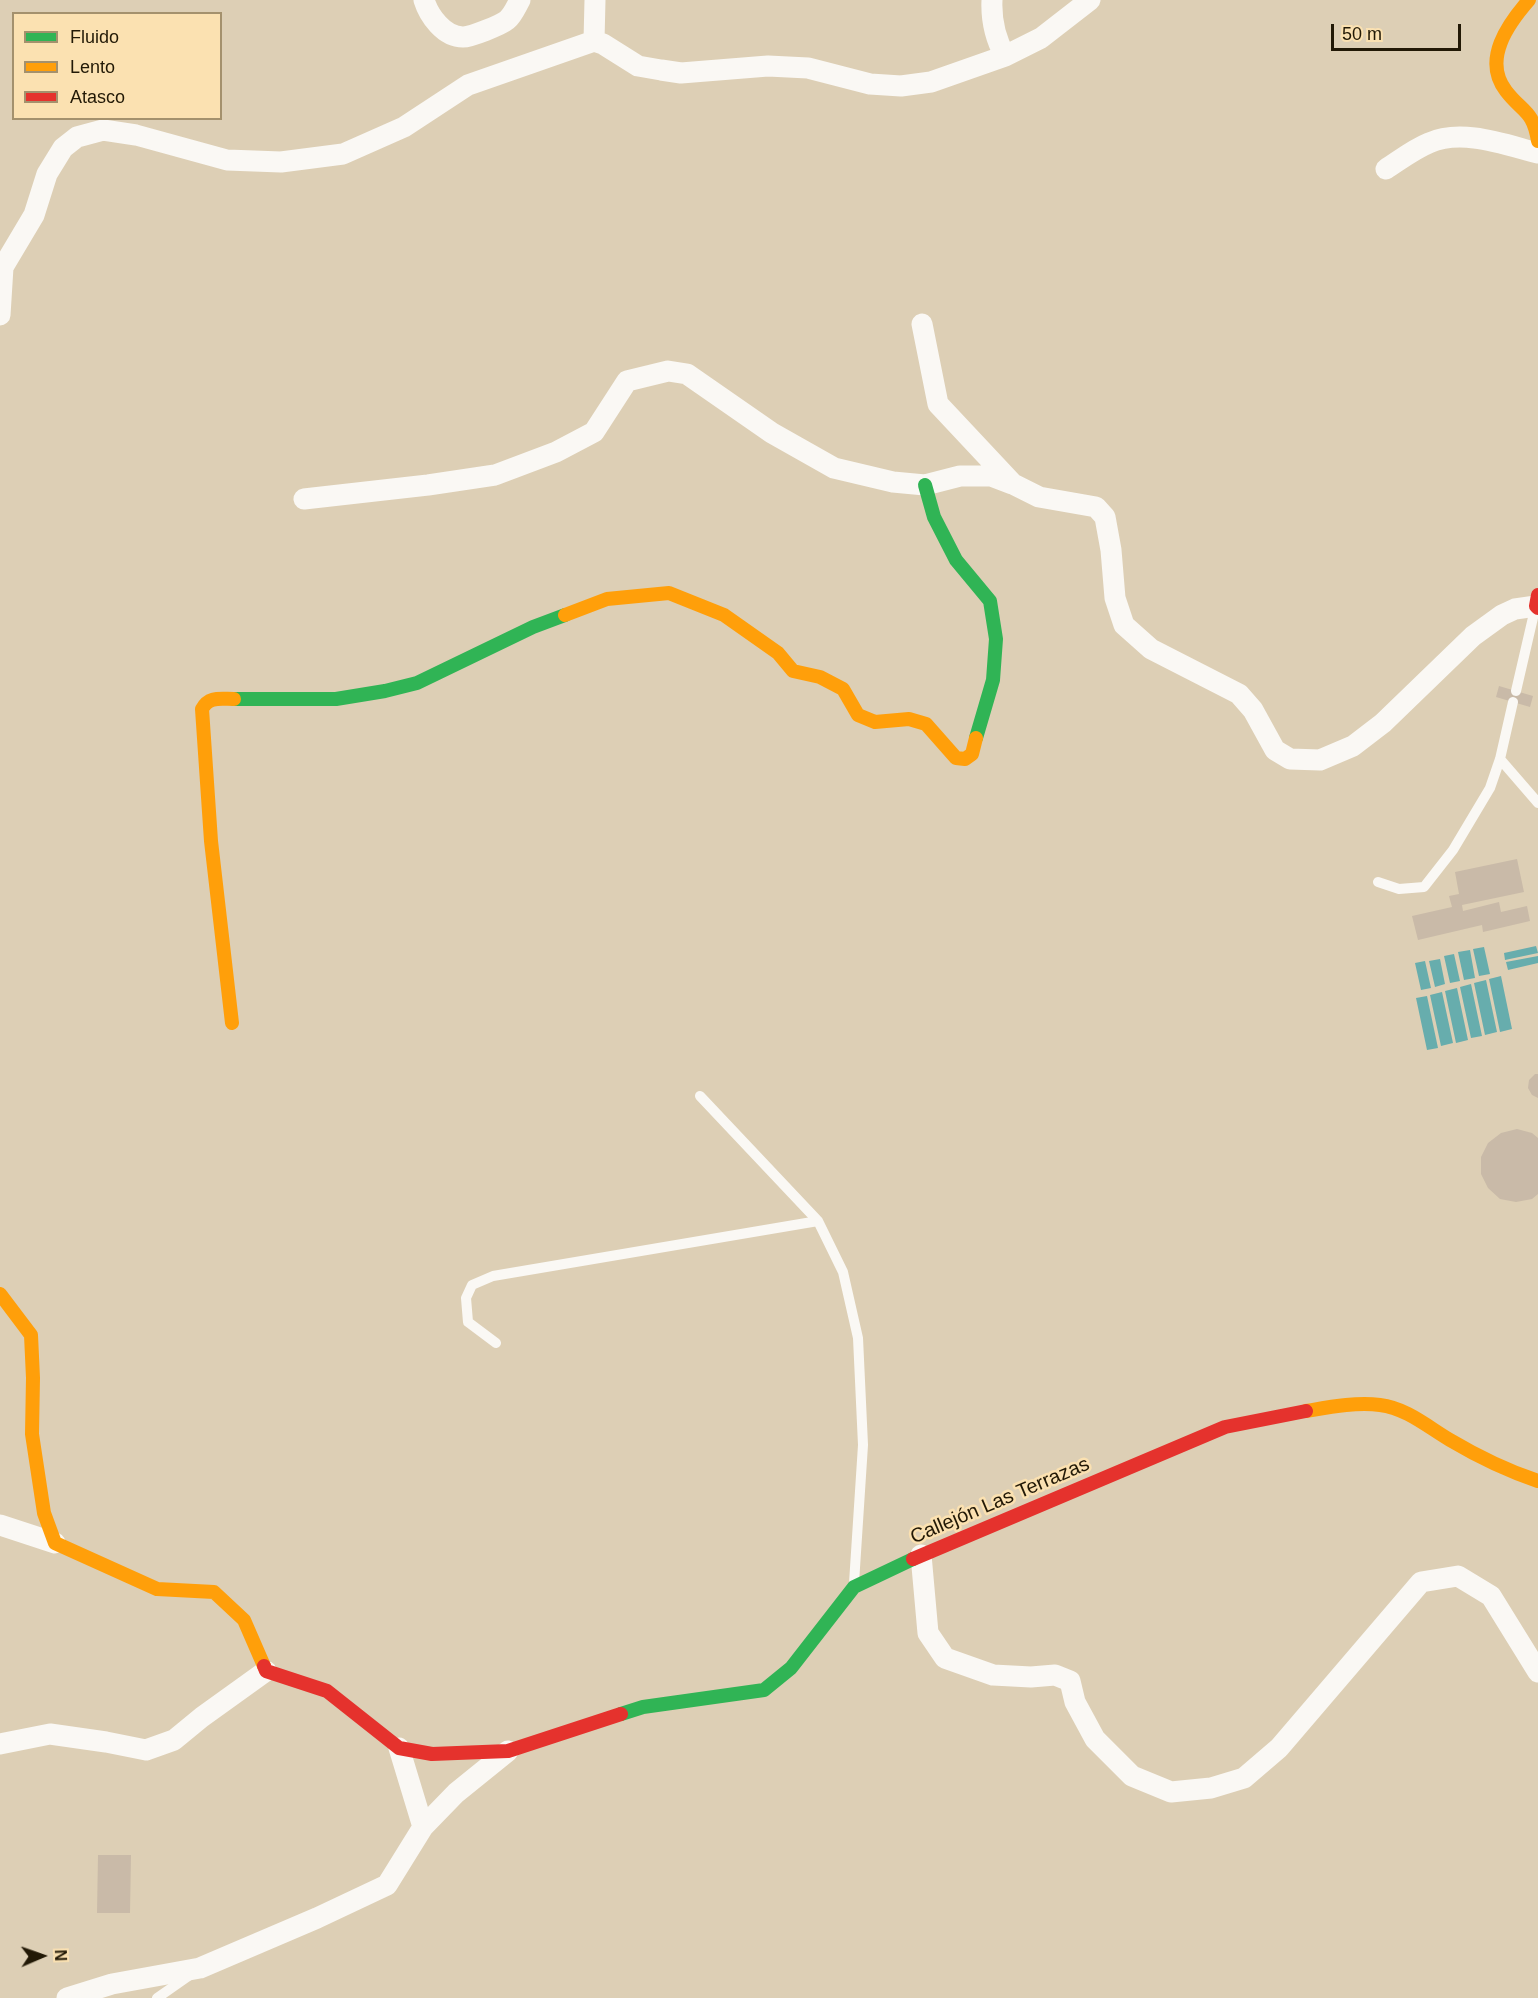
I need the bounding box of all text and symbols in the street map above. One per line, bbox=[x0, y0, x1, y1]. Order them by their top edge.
legend bbox=[12, 12, 222, 120]
scale bar bbox=[1334, 12, 1464, 50]
text: 50 m bbox=[1342, 24, 1382, 44]
text: Fluido bbox=[70, 27, 119, 47]
text: Lento bbox=[70, 57, 115, 77]
text: Atasco bbox=[70, 87, 125, 107]
street label: Callejón Las Terrazas bbox=[907, 1452, 1093, 1550]
north arrow bbox=[12, 1926, 72, 1986]
text: N bbox=[52, 1949, 69, 1961]

